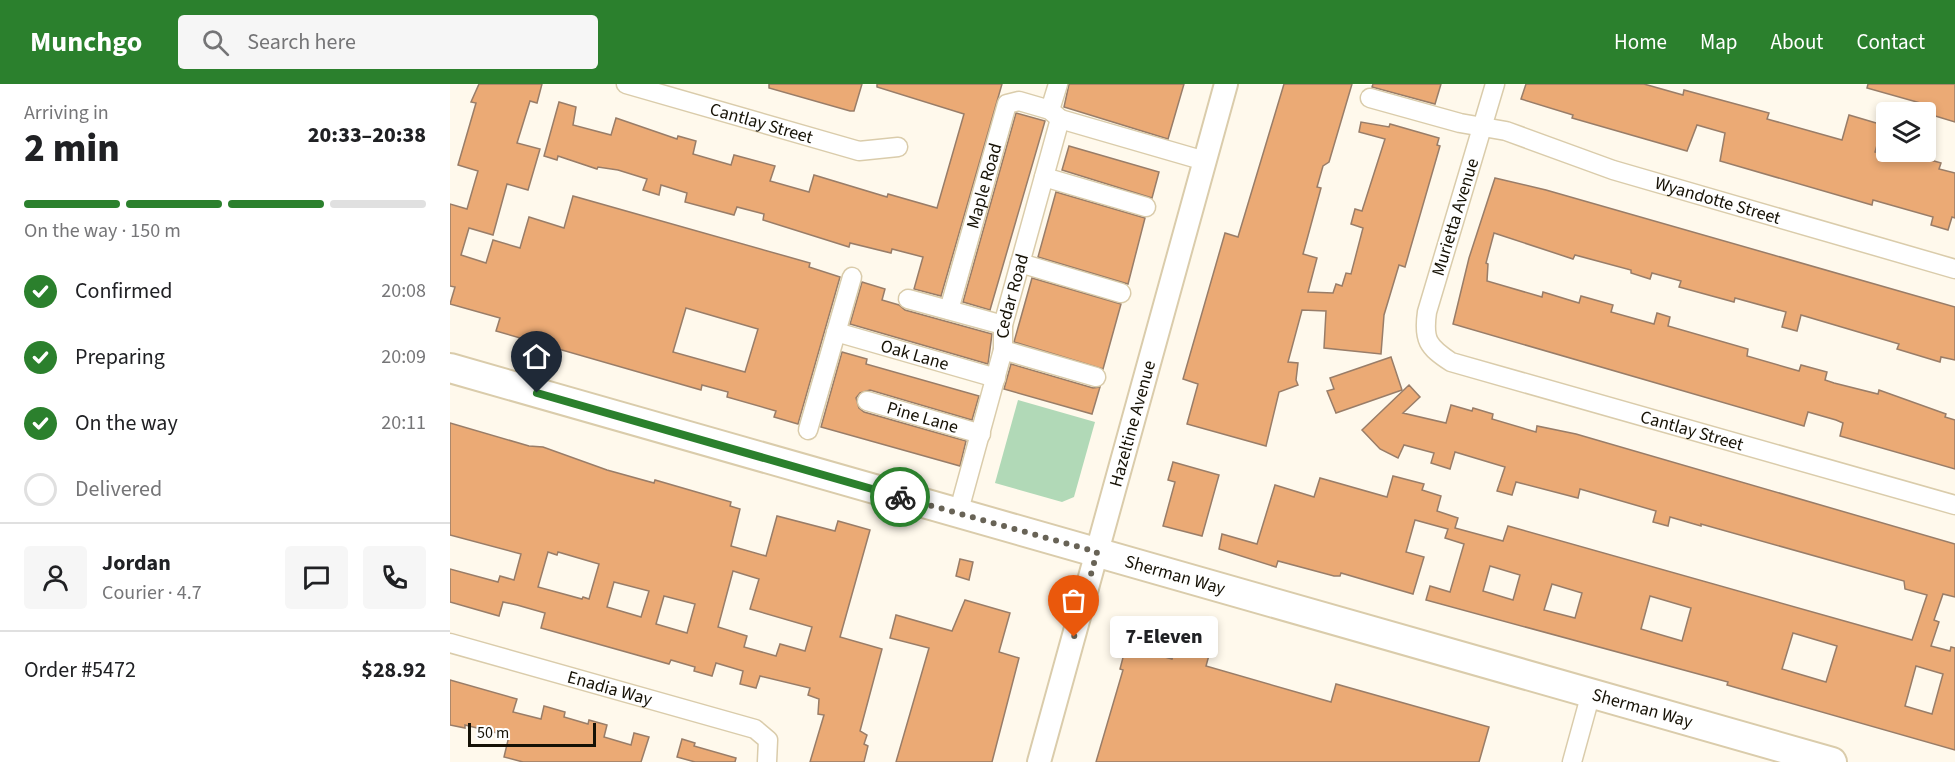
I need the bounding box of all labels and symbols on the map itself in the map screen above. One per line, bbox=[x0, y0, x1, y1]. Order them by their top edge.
street label: Cantlay Street bbox=[707, 97, 816, 150]
street label: Maple Road bbox=[960, 140, 1008, 232]
street label: Murietta Avenue bbox=[1426, 155, 1485, 279]
street label: Wyandotte Street bbox=[1652, 171, 1783, 231]
street label: Cedar Road bbox=[991, 251, 1035, 338]
pin bbox=[511, 331, 562, 393]
street label: Oak Lane bbox=[877, 333, 952, 377]
street label: Hazeltine Avenue bbox=[1103, 358, 1162, 490]
street label: Pine Lane bbox=[884, 395, 961, 440]
street label: Cantlay Street bbox=[1637, 404, 1746, 457]
courier bbox=[870, 467, 930, 527]
street label: Sherman Way bbox=[1122, 549, 1229, 602]
pin bbox=[1048, 575, 1099, 637]
callout: 7-Eleven bbox=[1110, 616, 1218, 658]
street label: Enadia Way bbox=[564, 665, 655, 713]
street label: Sherman Way bbox=[1589, 682, 1696, 735]
scale bar bbox=[468, 720, 596, 748]

